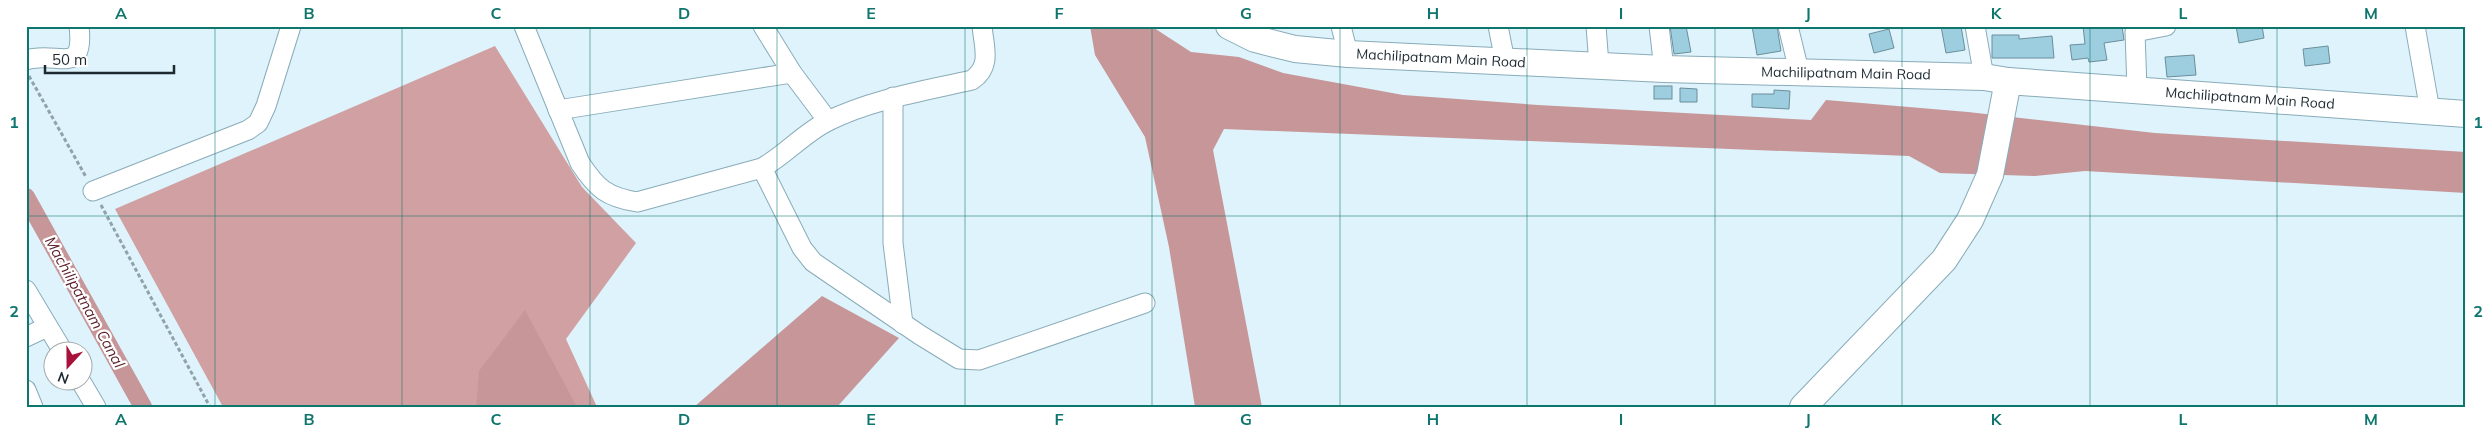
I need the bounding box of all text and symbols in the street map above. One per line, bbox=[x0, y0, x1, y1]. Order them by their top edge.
text: A bbox=[115, 3, 127, 23]
text: B bbox=[303, 3, 315, 23]
text: C bbox=[491, 3, 502, 23]
text: D bbox=[678, 3, 690, 23]
text: E bbox=[866, 3, 876, 23]
text: F bbox=[1054, 3, 1064, 23]
text: G bbox=[1240, 3, 1252, 23]
text: H bbox=[1427, 3, 1439, 23]
text: I bbox=[1619, 3, 1623, 23]
text: J bbox=[1805, 3, 1811, 23]
text: K bbox=[1991, 3, 2003, 23]
text: L bbox=[2179, 3, 2188, 23]
text: M bbox=[2364, 3, 2378, 23]
scale bar bbox=[45, 42, 174, 74]
street label: Machilipatnam Main Road bbox=[1356, 45, 1526, 71]
text: 50 m bbox=[52, 50, 87, 69]
street label: Machilipatnam Main Road bbox=[1761, 63, 1931, 83]
street label: Machilipatnam Main Road bbox=[2165, 83, 2335, 113]
text: 1 bbox=[9, 112, 19, 132]
text: 1 bbox=[2473, 112, 2483, 132]
water label: Machilipatnam Canal bbox=[41, 233, 129, 371]
text: 2 bbox=[9, 301, 19, 321]
text: 2 bbox=[2473, 301, 2483, 321]
north arrow bbox=[42, 340, 92, 390]
text: N bbox=[55, 368, 72, 388]
text: A bbox=[115, 409, 127, 429]
text: B bbox=[303, 409, 315, 429]
text: C bbox=[491, 409, 502, 429]
text: D bbox=[678, 409, 690, 429]
text: E bbox=[866, 409, 876, 429]
text: F bbox=[1054, 409, 1064, 429]
text: G bbox=[1240, 409, 1252, 429]
text: H bbox=[1427, 409, 1439, 429]
text: I bbox=[1619, 409, 1623, 429]
text: J bbox=[1805, 409, 1811, 429]
text: K bbox=[1991, 409, 2003, 429]
text: L bbox=[2179, 409, 2188, 429]
text: M bbox=[2364, 409, 2378, 429]

